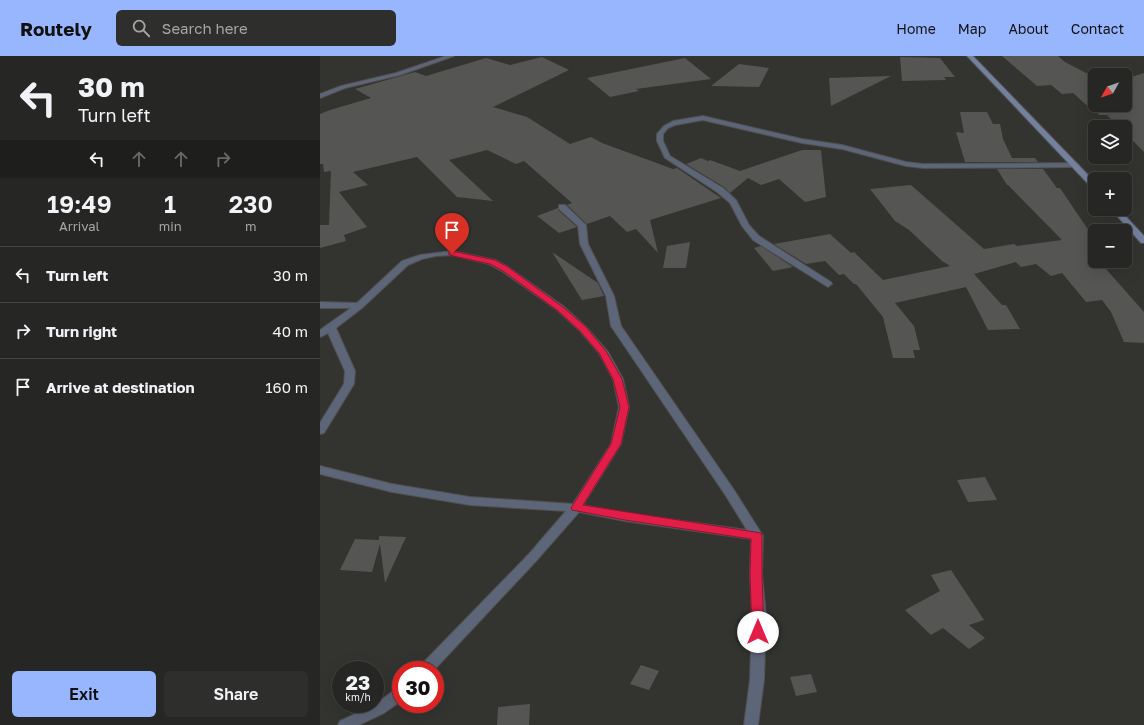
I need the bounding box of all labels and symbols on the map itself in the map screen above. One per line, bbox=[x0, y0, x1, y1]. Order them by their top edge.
north arrow bbox=[1088, 68, 1132, 112]
pin bbox=[435, 213, 469, 254]
position arrow bbox=[737, 611, 779, 653]
speed limit sign: 30 bbox=[392, 661, 444, 713]

